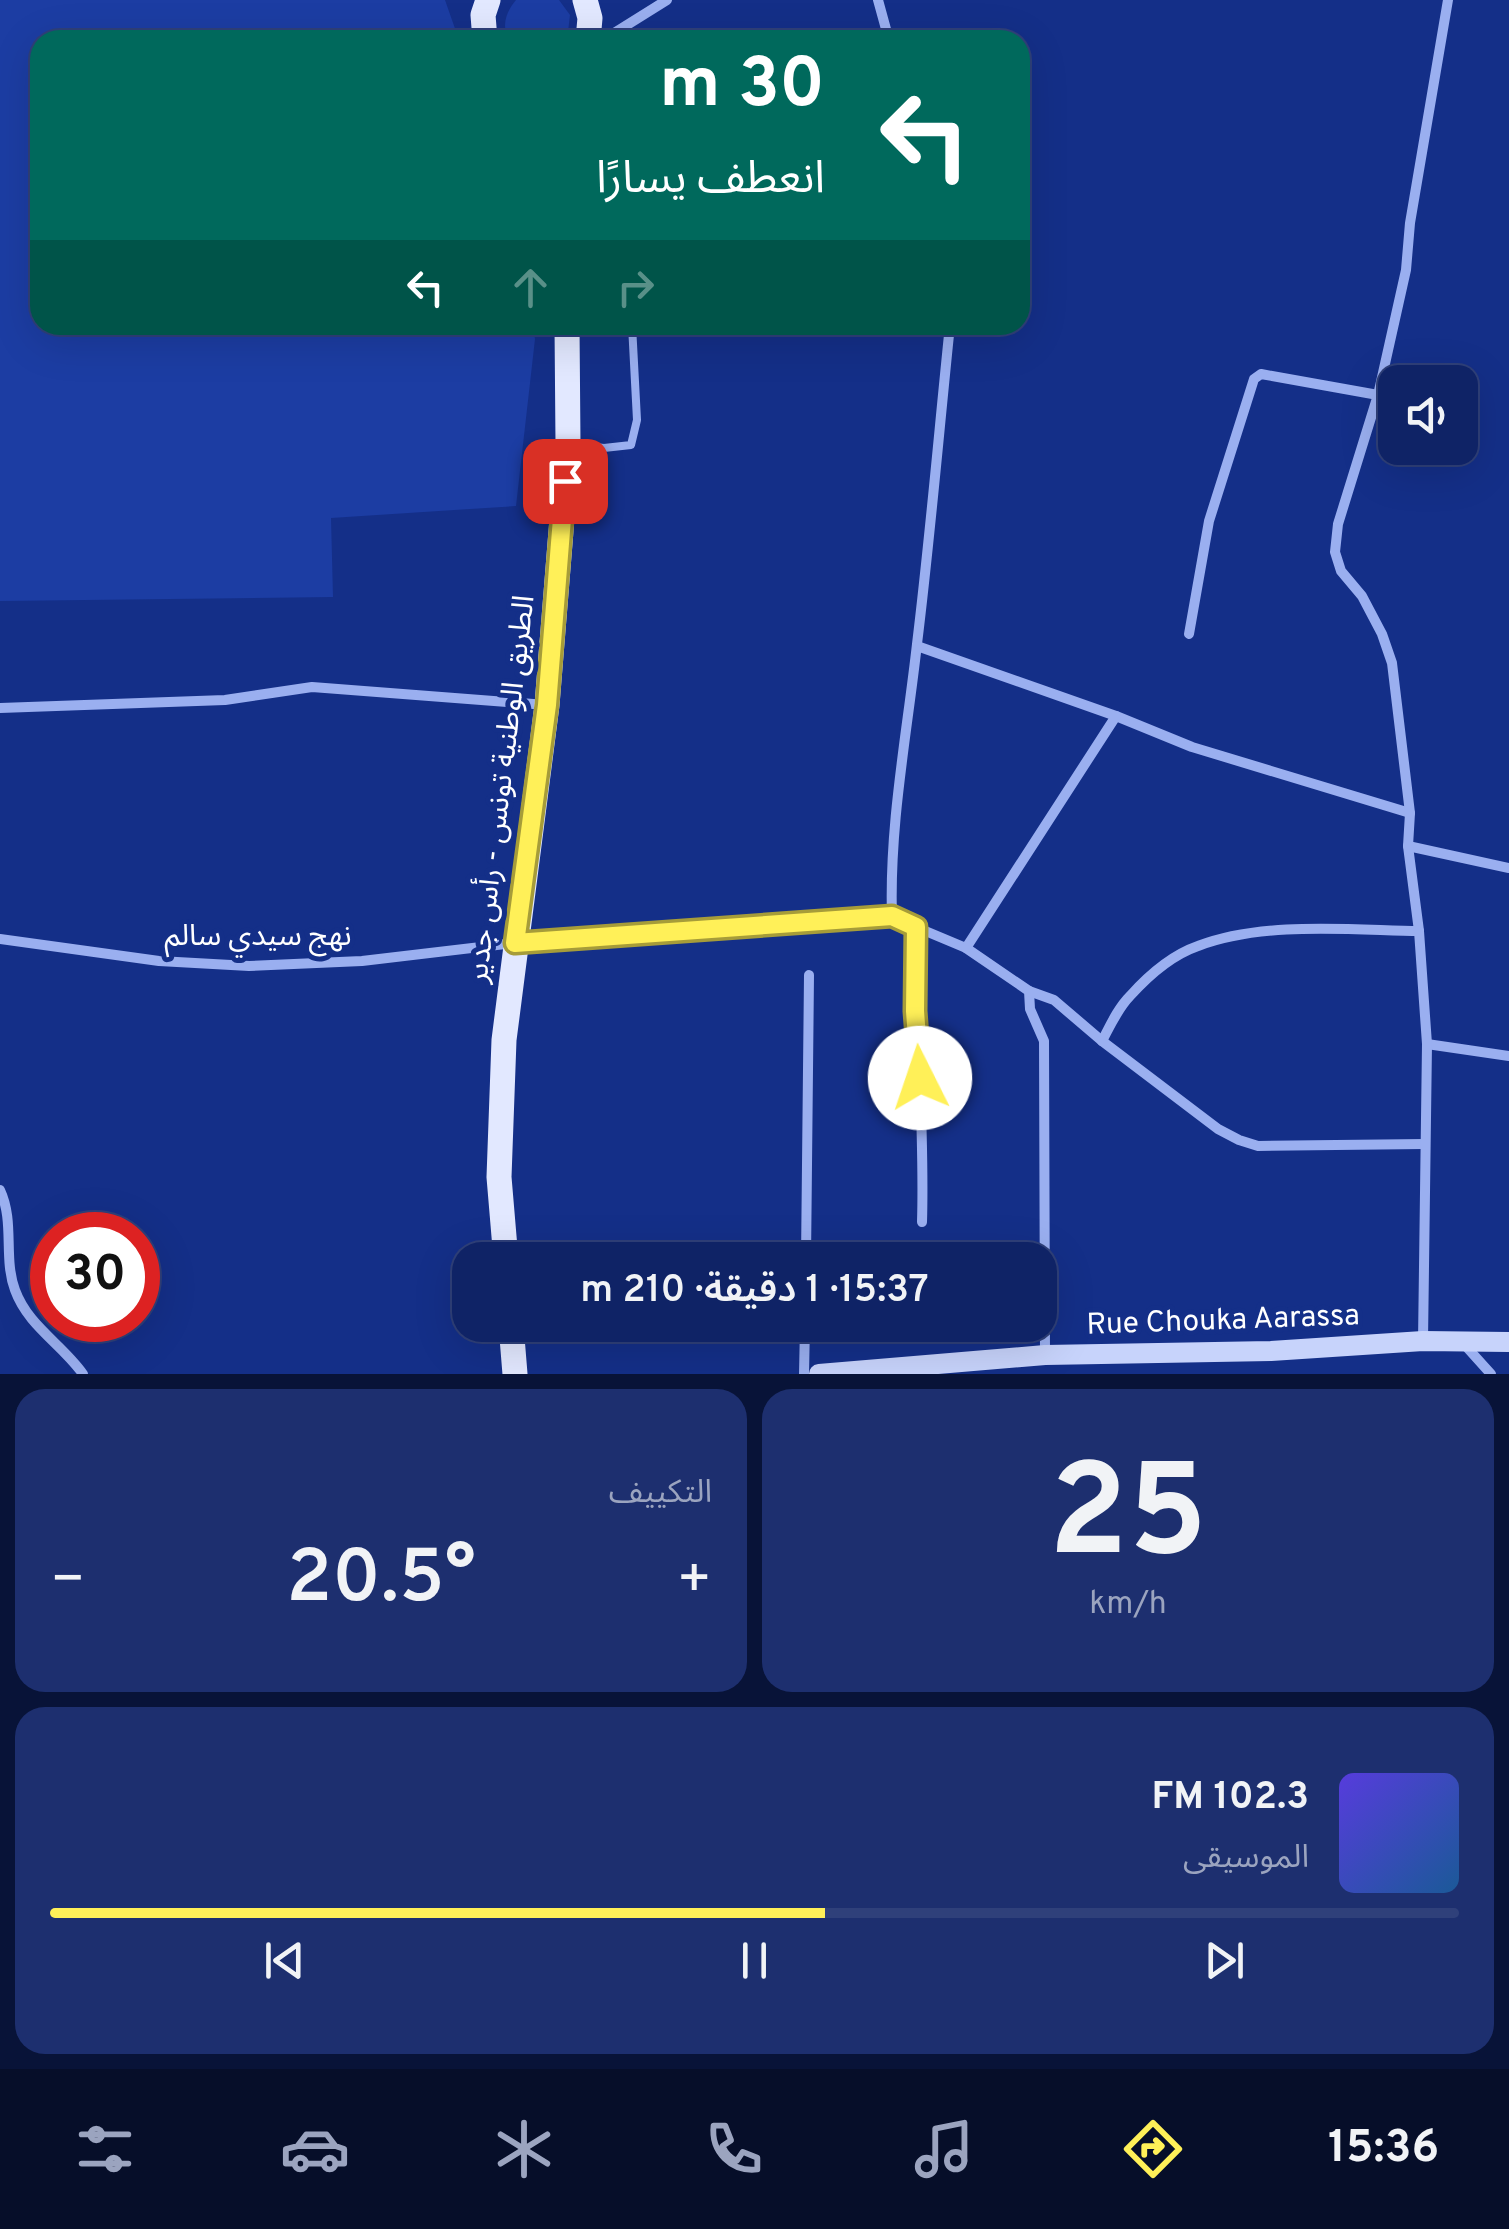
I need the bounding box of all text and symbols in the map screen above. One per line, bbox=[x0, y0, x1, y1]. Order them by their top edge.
text: 30 m bbox=[659, 43, 825, 132]
icon: left bbox=[860, 70, 990, 200]
text: انعطف يسارًا bbox=[596, 152, 825, 209]
icon: left bbox=[398, 260, 453, 315]
icon: ahead bbox=[503, 260, 558, 315]
icon: right bbox=[608, 260, 663, 315]
map controls bbox=[1378, 365, 1478, 465]
button: sound bbox=[1378, 365, 1478, 465]
pin bbox=[523, 439, 608, 524]
icon: arrive bbox=[538, 454, 593, 509]
street label: الطريق الوطنية تونس - رأس جدير bbox=[457, 593, 545, 986]
street label: نهج سيدي سالم bbox=[164, 919, 352, 958]
position arrow bbox=[868, 1026, 972, 1130]
speed limit sign: 30 bbox=[30, 1212, 160, 1342]
text: 15:37 · 1 دقيقة · 210 m bbox=[580, 1267, 929, 1316]
street label: Rue Chouka Aarassa bbox=[1086, 1298, 1360, 1345]
text: 25 bbox=[1049, 1437, 1207, 1602]
text: التكييف bbox=[609, 1474, 712, 1514]
text: 20.5° bbox=[286, 1534, 476, 1629]
text: − bbox=[50, 1547, 85, 1617]
text: + bbox=[677, 1547, 712, 1617]
text: km/h bbox=[1089, 1585, 1167, 1625]
text: 102.3 FM bbox=[1151, 1774, 1309, 1823]
text: الموسيقى bbox=[1183, 1839, 1309, 1879]
icon: previous bbox=[257, 1933, 312, 1988]
icon: pause bbox=[727, 1933, 782, 1988]
icon: next bbox=[1197, 1933, 1252, 1988]
icon: filters bbox=[70, 2114, 140, 2184]
icon: car bbox=[280, 2114, 350, 2184]
icon: climate bbox=[489, 2114, 559, 2184]
icon: phone bbox=[699, 2114, 769, 2184]
icon: music bbox=[909, 2114, 979, 2184]
icon: directions bbox=[1118, 2114, 1188, 2184]
text: 15:36 bbox=[1328, 2121, 1439, 2178]

